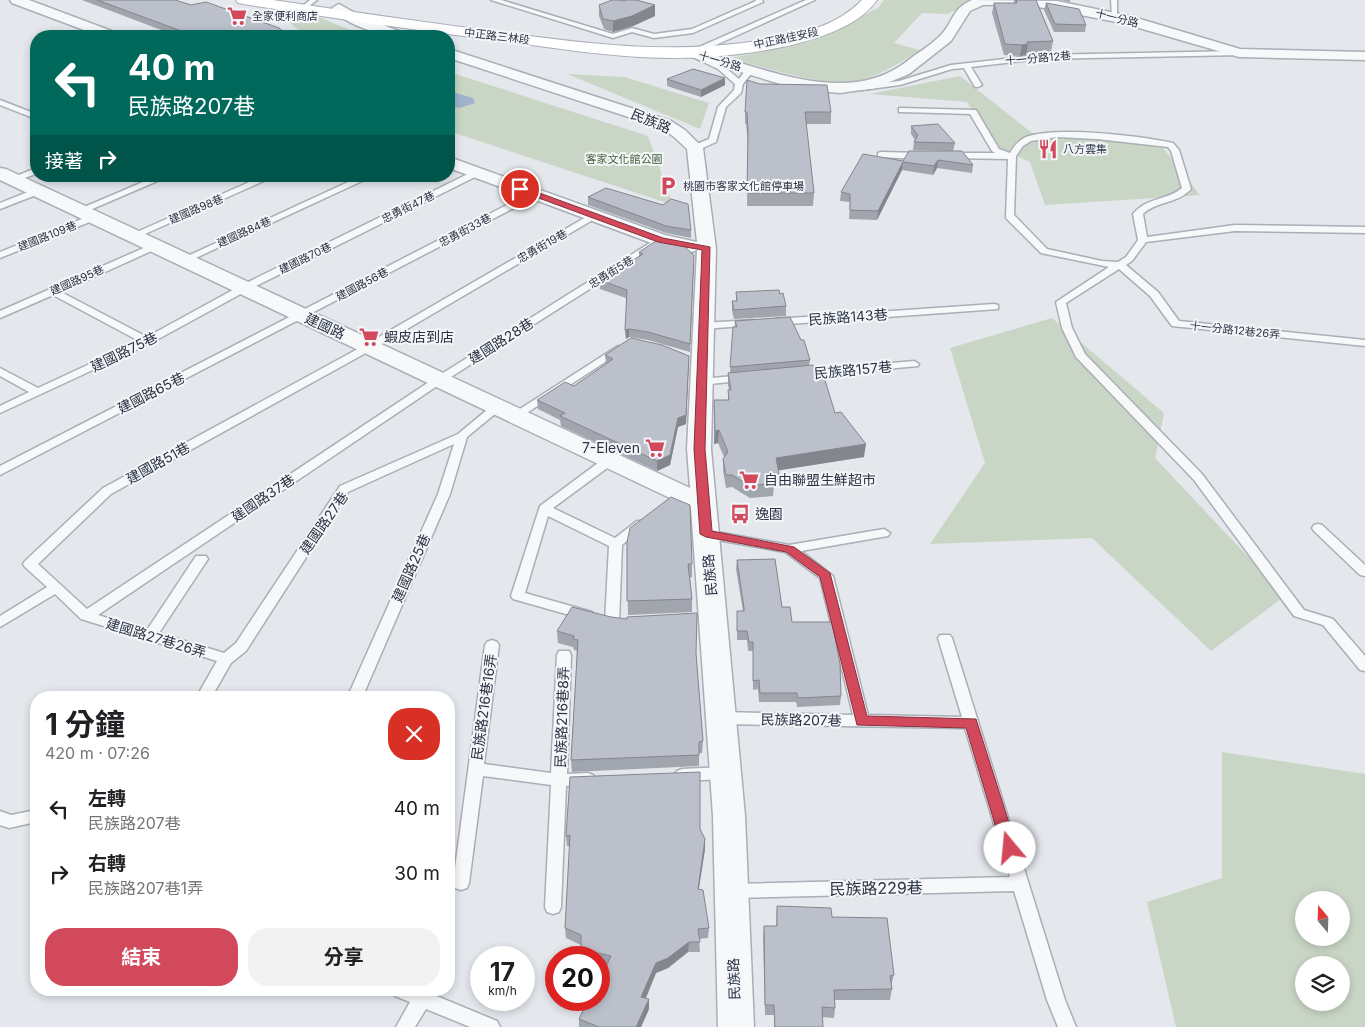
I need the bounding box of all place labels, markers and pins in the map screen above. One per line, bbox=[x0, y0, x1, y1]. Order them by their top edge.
supermarket icon: 全家便利商店 bbox=[226, 5, 248, 27]
place label: 全家便利商店 bbox=[252, 9, 318, 23]
restaurant icon: 八方雲集 bbox=[1037, 138, 1059, 160]
place label: 八方雲集 bbox=[1063, 142, 1107, 156]
pin bbox=[499, 168, 541, 210]
parking icon: 桃園市客家文化館停車場 bbox=[657, 175, 679, 197]
place label: 桃園市客家文化館停車場 bbox=[683, 179, 804, 193]
supermarket icon: 蝦皮店到店 bbox=[358, 326, 380, 348]
place label: 蝦皮店到店 bbox=[384, 328, 454, 345]
supermarket icon: 7-Eleven bbox=[644, 437, 666, 459]
place label: 7-Eleven bbox=[582, 439, 640, 456]
supermarket icon: 自由聯盟生鮮超市 bbox=[738, 469, 760, 491]
place label: 自由聯盟生鮮超市 bbox=[764, 471, 876, 488]
bus stop icon: 逸園 bbox=[729, 503, 751, 525]
place label: 逸園 bbox=[755, 505, 783, 522]

